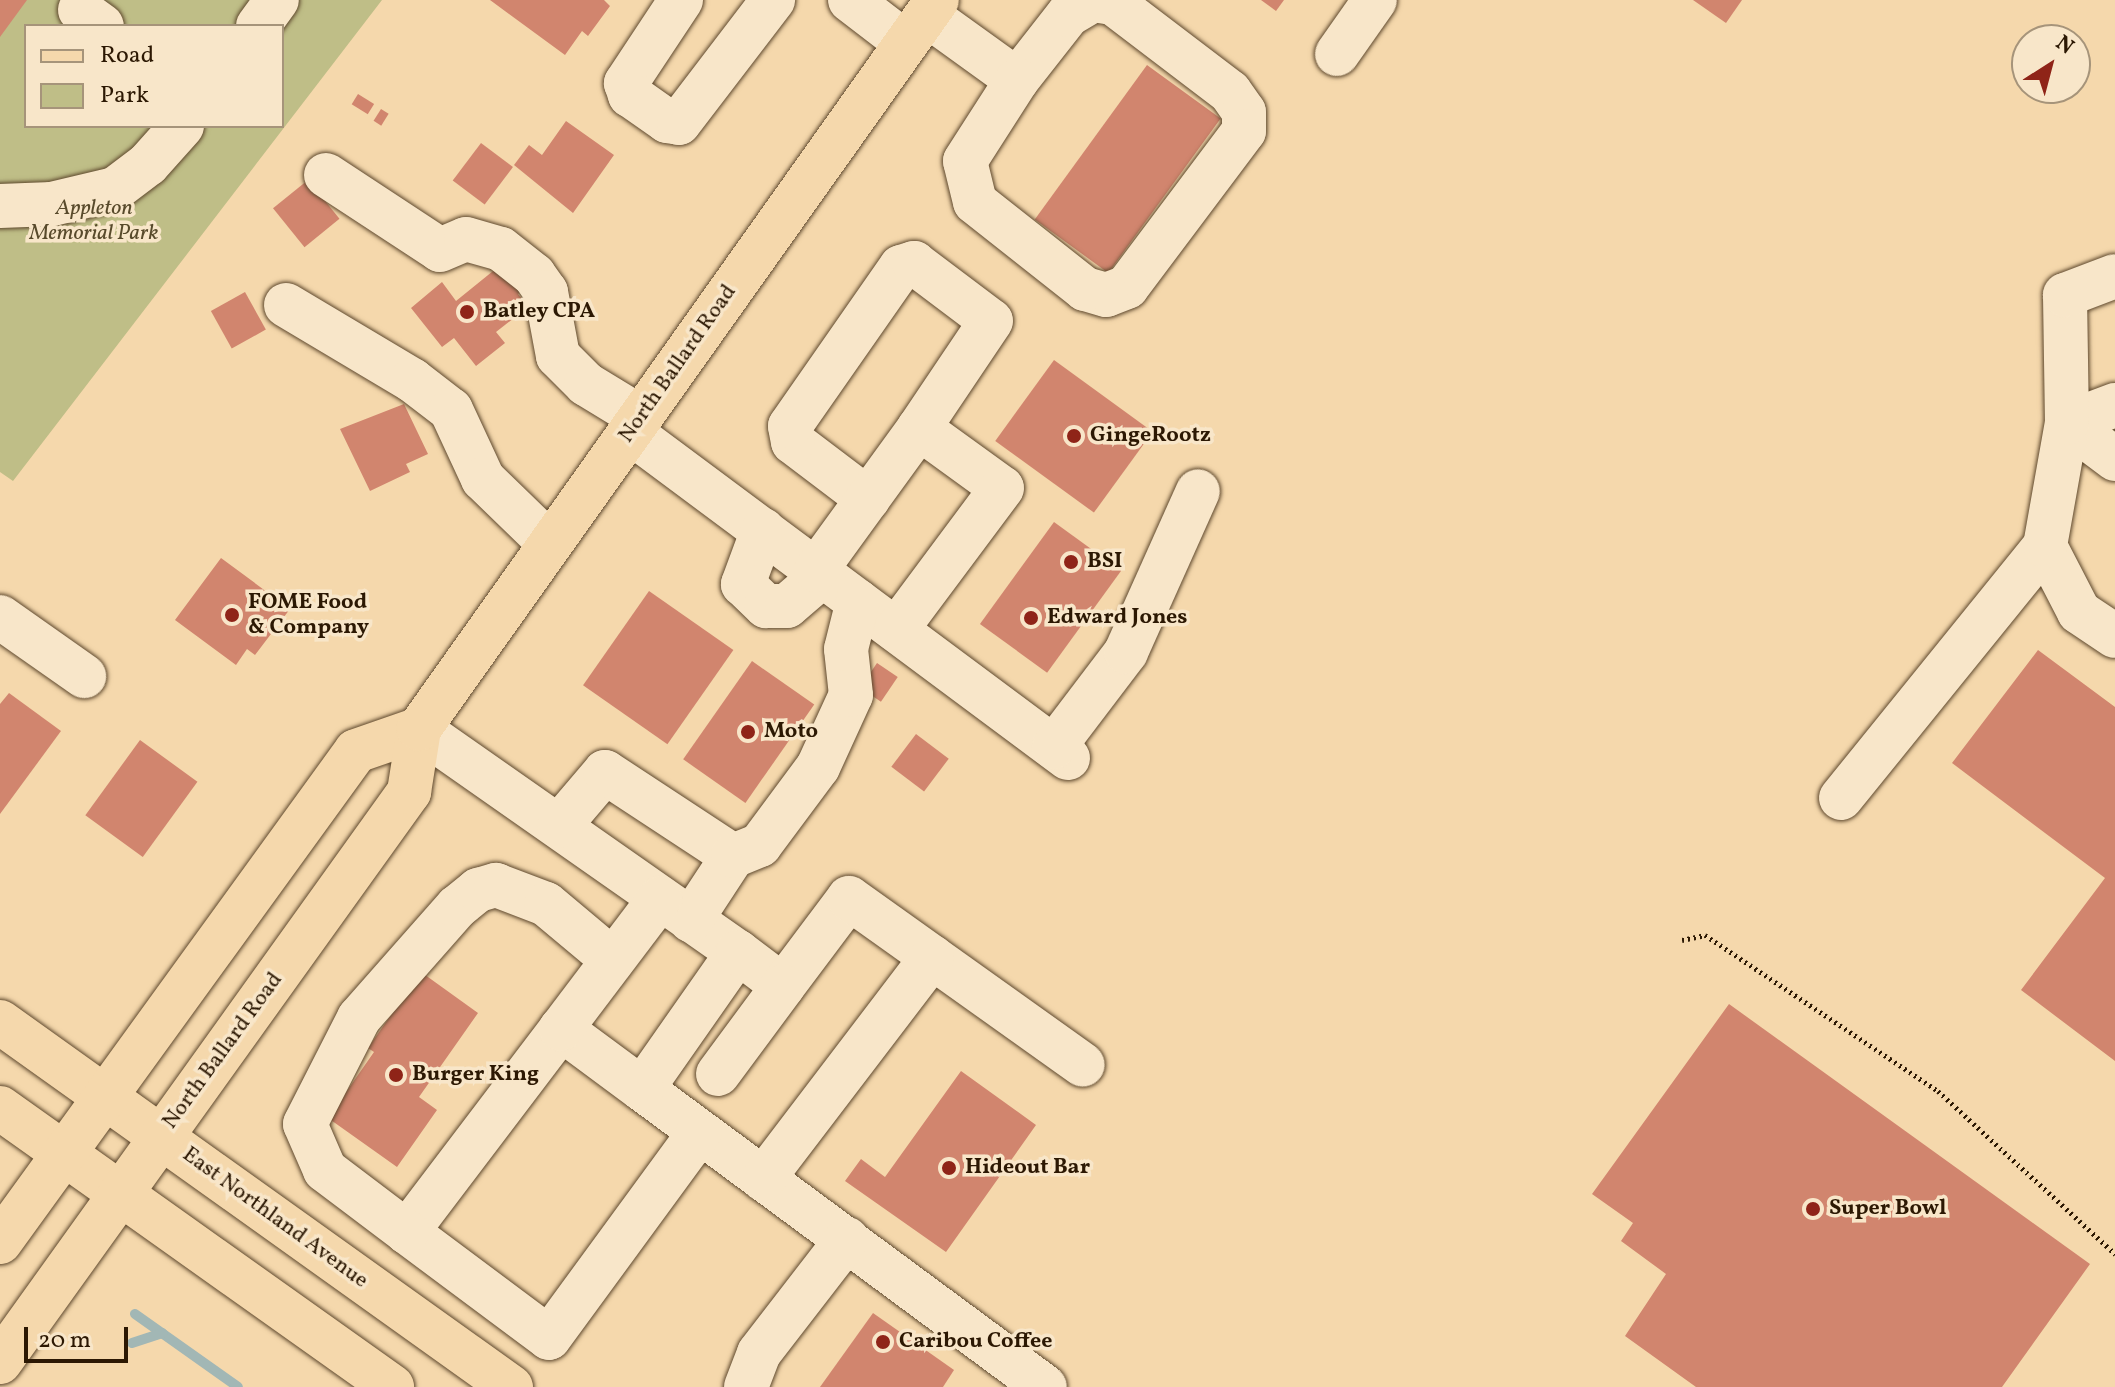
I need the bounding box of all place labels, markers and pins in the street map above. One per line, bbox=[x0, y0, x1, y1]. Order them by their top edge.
place label: Batley CPA bbox=[483, 299, 595, 325]
marker: Batley CPA bbox=[458, 303, 476, 321]
place label: GingeRootz bbox=[1090, 423, 1211, 449]
marker: GingeRootz bbox=[1065, 427, 1083, 445]
place label: BSI bbox=[1087, 549, 1122, 575]
marker: BSI bbox=[1062, 553, 1080, 571]
place label: FOME Food & Company bbox=[248, 589, 369, 640]
place label: Edward Jones bbox=[1047, 605, 1187, 631]
marker: FOME Food & Company bbox=[223, 606, 241, 624]
marker: Edward Jones bbox=[1022, 609, 1040, 627]
place label: Moto bbox=[764, 719, 818, 745]
marker: Moto bbox=[739, 723, 757, 741]
place label: Burger King bbox=[412, 1062, 539, 1088]
marker: Burger King bbox=[387, 1066, 405, 1084]
place label: Hideout Bar bbox=[965, 1155, 1090, 1181]
marker: Hideout Bar bbox=[940, 1159, 958, 1177]
place label: Super Bowl bbox=[1829, 1196, 1946, 1222]
marker: Super Bowl bbox=[1804, 1200, 1822, 1218]
place label: Caribou Coffee bbox=[899, 1329, 1053, 1355]
marker: Caribou Coffee bbox=[874, 1333, 892, 1351]

